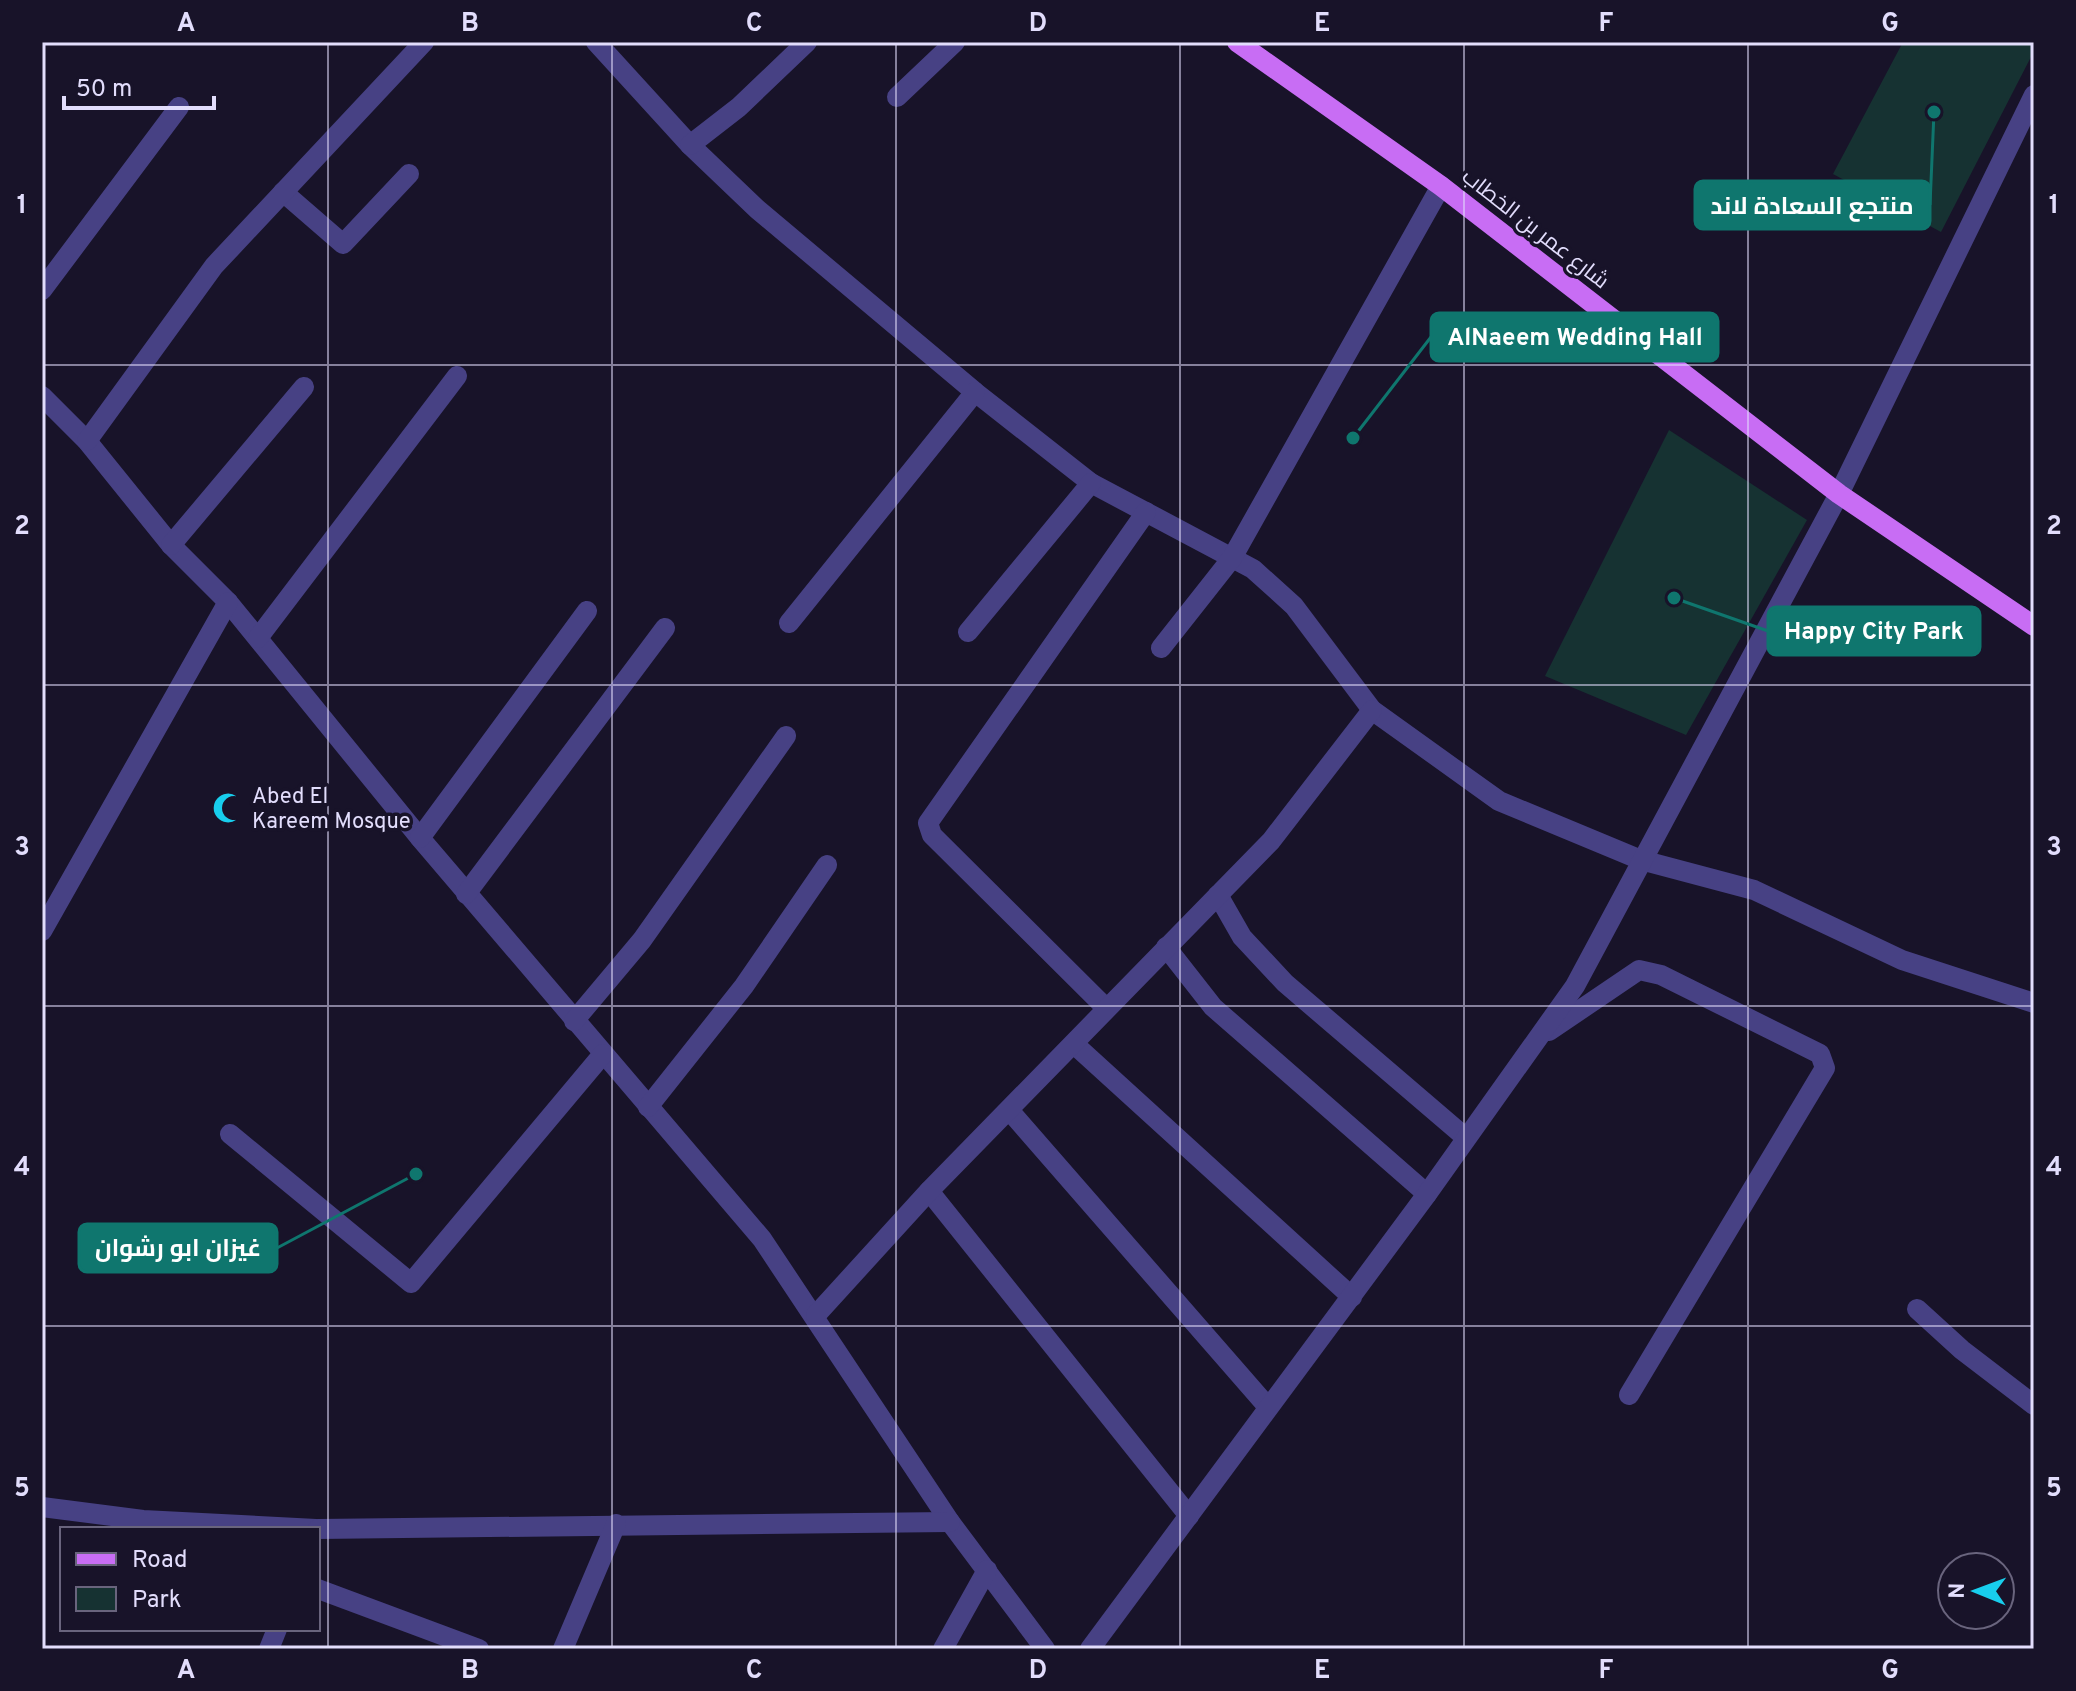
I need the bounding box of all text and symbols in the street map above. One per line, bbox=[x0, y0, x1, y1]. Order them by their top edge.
text: A bbox=[177, 8, 195, 41]
text: B bbox=[461, 8, 479, 41]
text: C bbox=[746, 8, 762, 41]
text: D bbox=[1029, 8, 1047, 41]
text: E bbox=[1314, 8, 1330, 41]
text: F bbox=[1599, 8, 1614, 41]
text: G bbox=[1881, 8, 1899, 41]
scale bar bbox=[64, 60, 214, 110]
text: 50 m bbox=[76, 75, 132, 105]
street label: شارع عمر بن الخطاب bbox=[1455, 164, 1613, 296]
callout: منتجع السعادة لاند bbox=[1695, 181, 1930, 229]
text: 1 bbox=[17, 190, 27, 223]
text: 1 bbox=[2049, 190, 2059, 223]
text: منتجع السعادة لاند bbox=[1710, 193, 1914, 223]
callout: AlNaeem Wedding Hall bbox=[1431, 313, 1718, 361]
text: AlNaeem Wedding Hall bbox=[1447, 324, 1703, 354]
text: 2 bbox=[14, 511, 30, 544]
text: 2 bbox=[2046, 511, 2062, 544]
callout: Happy City Park bbox=[1768, 607, 1980, 655]
text: Happy City Park bbox=[1784, 618, 1964, 648]
place label: Abed El Kareem Mosque bbox=[252, 784, 411, 836]
mosque icon: Abed El Kareem Mosque bbox=[211, 791, 245, 825]
text: 3 bbox=[14, 832, 30, 865]
text: 3 bbox=[2046, 832, 2062, 865]
text: 4 bbox=[14, 1152, 30, 1185]
text: 4 bbox=[2046, 1152, 2062, 1185]
callout: غيزان ابو رشوان bbox=[79, 1224, 277, 1272]
text: غيزان ابو رشوان bbox=[95, 1235, 261, 1265]
text: 5 bbox=[14, 1473, 30, 1506]
text: 5 bbox=[2046, 1473, 2062, 1506]
legend bbox=[60, 1527, 320, 1631]
text: Road bbox=[132, 1546, 188, 1576]
north arrow bbox=[1936, 1551, 2016, 1631]
text: N bbox=[1945, 1583, 1972, 1599]
text: Park bbox=[132, 1586, 182, 1616]
text: A bbox=[177, 1655, 195, 1688]
text: B bbox=[461, 1655, 479, 1688]
text: C bbox=[746, 1655, 762, 1688]
text: D bbox=[1029, 1655, 1047, 1688]
text: E bbox=[1314, 1655, 1330, 1688]
text: F bbox=[1599, 1655, 1614, 1688]
text: G bbox=[1881, 1655, 1899, 1688]

